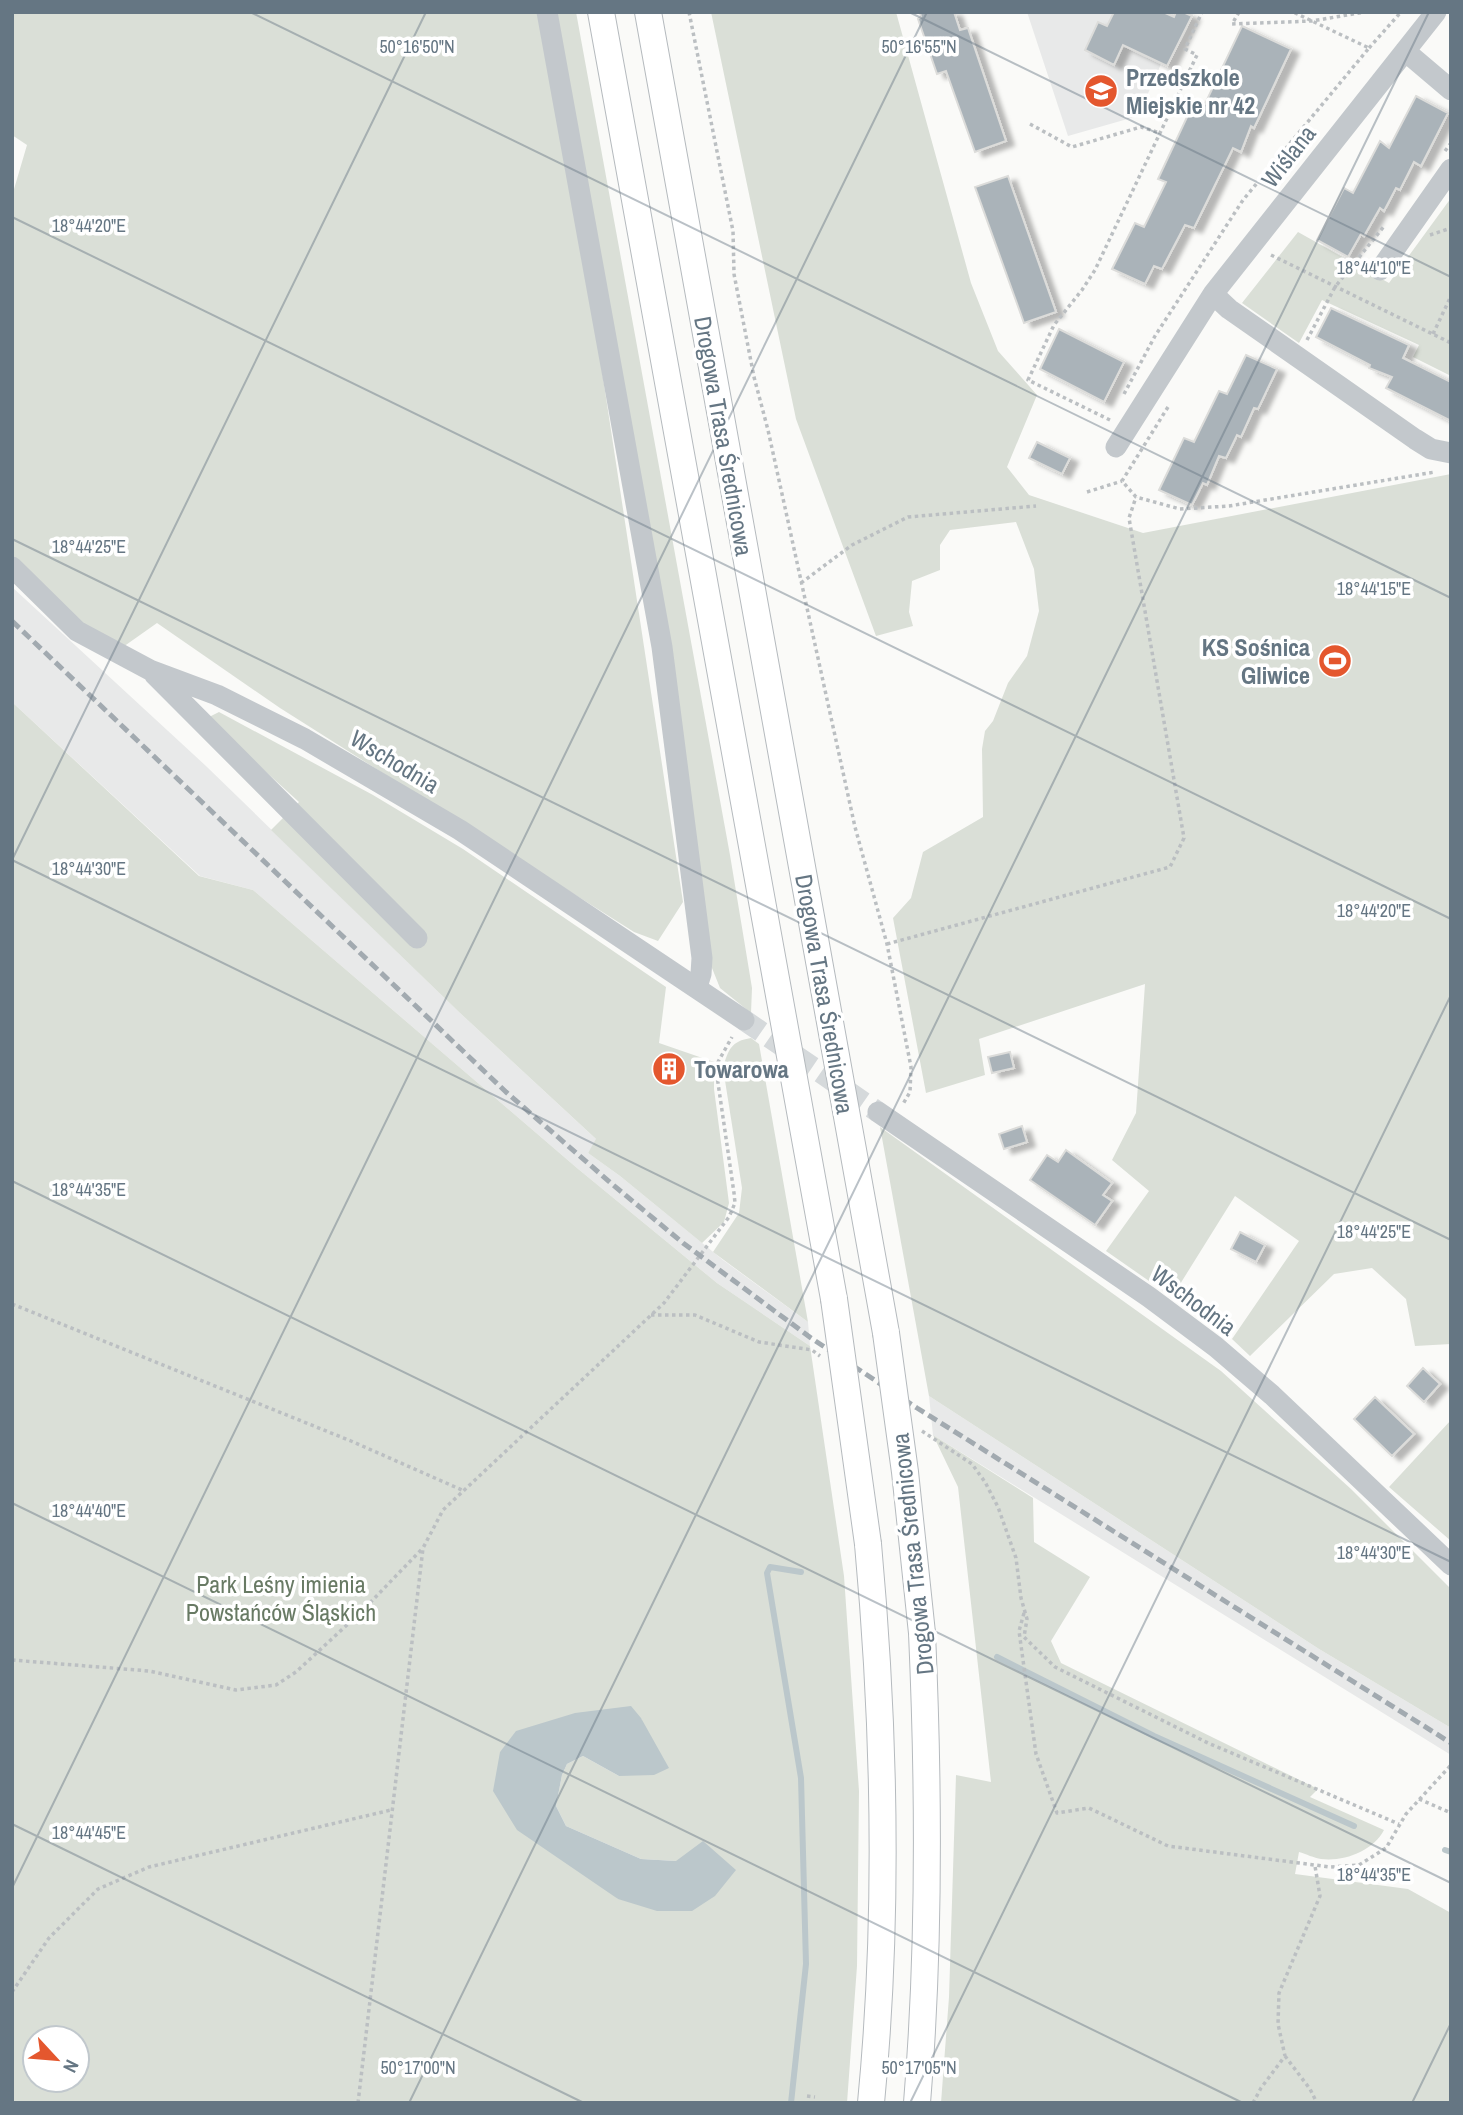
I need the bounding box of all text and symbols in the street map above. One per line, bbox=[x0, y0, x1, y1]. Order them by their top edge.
text: 50°16'50"N bbox=[379, 34, 455, 59]
text: 50°16'55"N bbox=[881, 34, 957, 59]
place label: Przedszkole Miejskie nr 42 bbox=[1126, 61, 1255, 121]
school or university icon: Przedszkole Miejskie nr 42 bbox=[1082, 72, 1120, 110]
street label: Wiślana bbox=[1254, 118, 1323, 194]
text: 18°44'20"E bbox=[52, 213, 126, 238]
text: 18°44'10"E bbox=[1337, 255, 1411, 280]
street label: Drogowa Trasa Średnicowa bbox=[687, 314, 761, 558]
text: 18°44'25"E bbox=[52, 534, 126, 559]
text: 18°44'15"E bbox=[1337, 576, 1411, 601]
place label: KS Sośnica Gliwice bbox=[1202, 631, 1310, 691]
sports icon: KS Sośnica Gliwice bbox=[1316, 642, 1354, 680]
street label: Wschodnia bbox=[345, 722, 445, 800]
text: 18°44'30"E bbox=[52, 856, 126, 881]
street label: Drogowa Trasa Średnicowa bbox=[788, 872, 862, 1116]
text: 18°44'20"E bbox=[1337, 898, 1411, 923]
building icon: Towarowa bbox=[650, 1050, 688, 1088]
place label: Towarowa bbox=[694, 1053, 789, 1085]
text: 18°44'35"E bbox=[52, 1177, 126, 1202]
text: 18°44'25"E bbox=[1337, 1219, 1411, 1244]
street label: Wschodnia bbox=[1145, 1258, 1243, 1342]
street label: Drogowa Trasa Średnicowa bbox=[883, 1432, 941, 1676]
text: 18°44'40"E bbox=[52, 1498, 126, 1523]
text: 18°44'30"E bbox=[1337, 1540, 1411, 1565]
park label: Park Leśny imienia Powstańców Śląskich bbox=[186, 1568, 376, 1628]
text: 18°44'45"E bbox=[52, 1820, 126, 1845]
text: 18°44'35"E bbox=[1337, 1862, 1411, 1887]
north arrow bbox=[21, 2024, 91, 2094]
text: 50°17'00"N bbox=[380, 2055, 456, 2080]
text: 50°17'05"N bbox=[881, 2055, 957, 2080]
text: N bbox=[57, 2056, 85, 2077]

